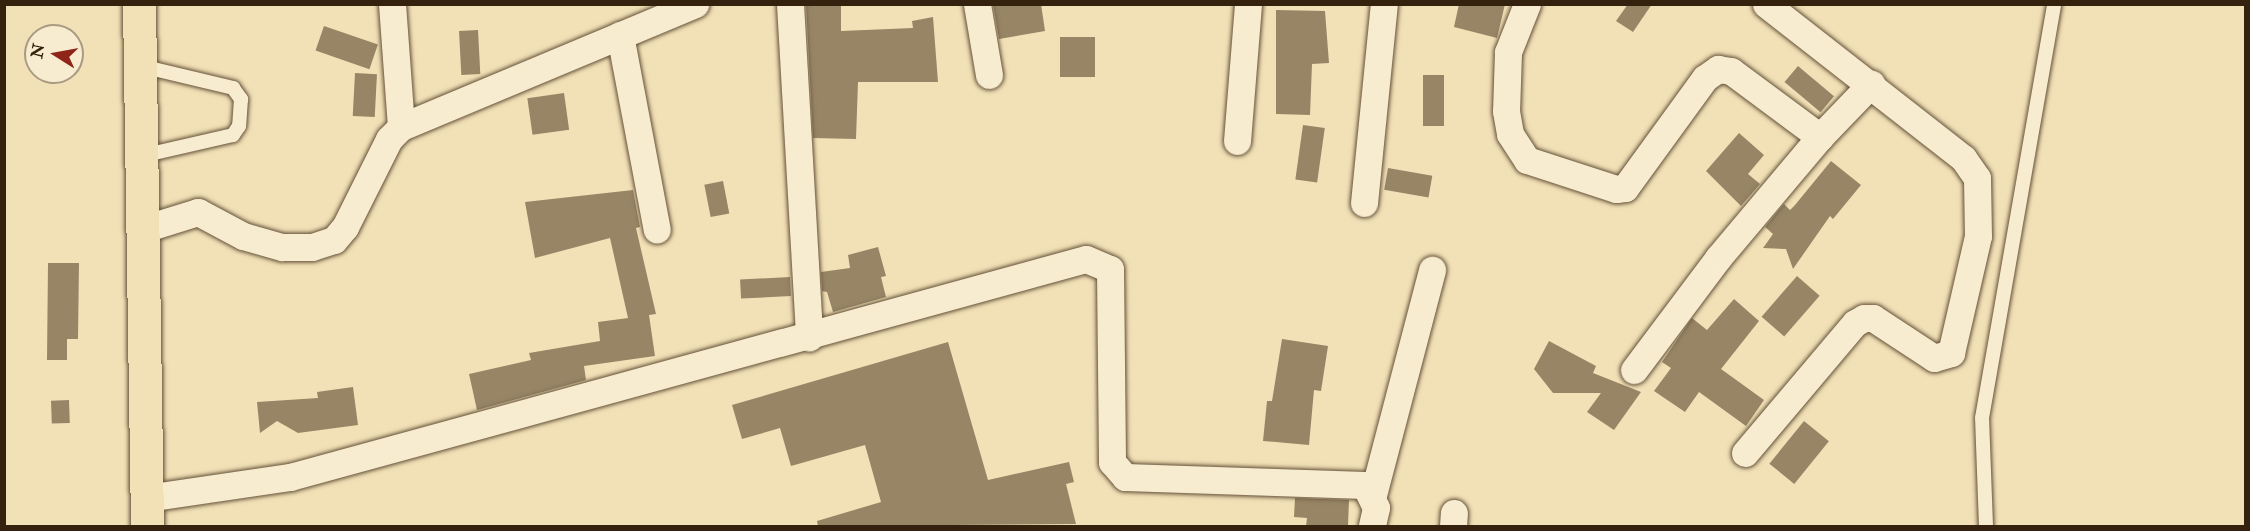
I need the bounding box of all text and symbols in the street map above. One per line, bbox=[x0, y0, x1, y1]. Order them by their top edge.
north arrow bbox=[24, 24, 84, 84]
text: N bbox=[27, 42, 49, 60]

